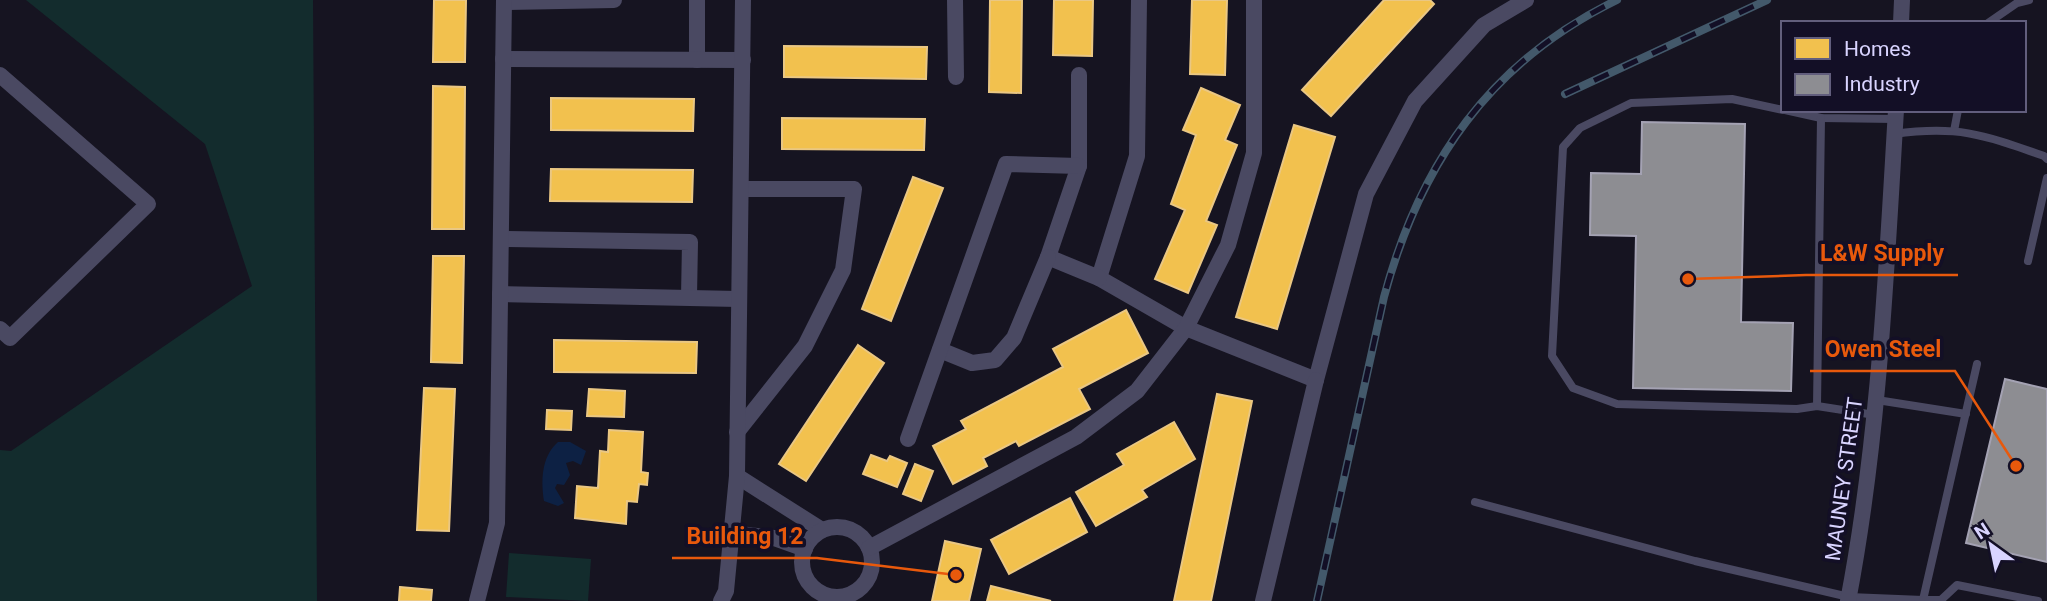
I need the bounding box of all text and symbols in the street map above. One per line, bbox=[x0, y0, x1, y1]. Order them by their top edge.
legend bbox=[1781, 21, 2026, 112]
text: Homes bbox=[1844, 37, 1911, 61]
text: Industry bbox=[1844, 72, 1920, 96]
callout: L&W Supply bbox=[1806, 231, 1958, 275]
text: L&W Supply bbox=[1820, 240, 1944, 267]
callout: Owen Steel bbox=[1810, 327, 1955, 371]
text: Owen Steel bbox=[1825, 336, 1941, 363]
street label: MAUNEY STREET bbox=[1821, 395, 1867, 562]
north arrow bbox=[1956, 510, 2026, 580]
callout: Building 12 bbox=[672, 514, 817, 558]
text: N bbox=[1970, 518, 1994, 544]
text: Building 12 bbox=[687, 523, 803, 550]

